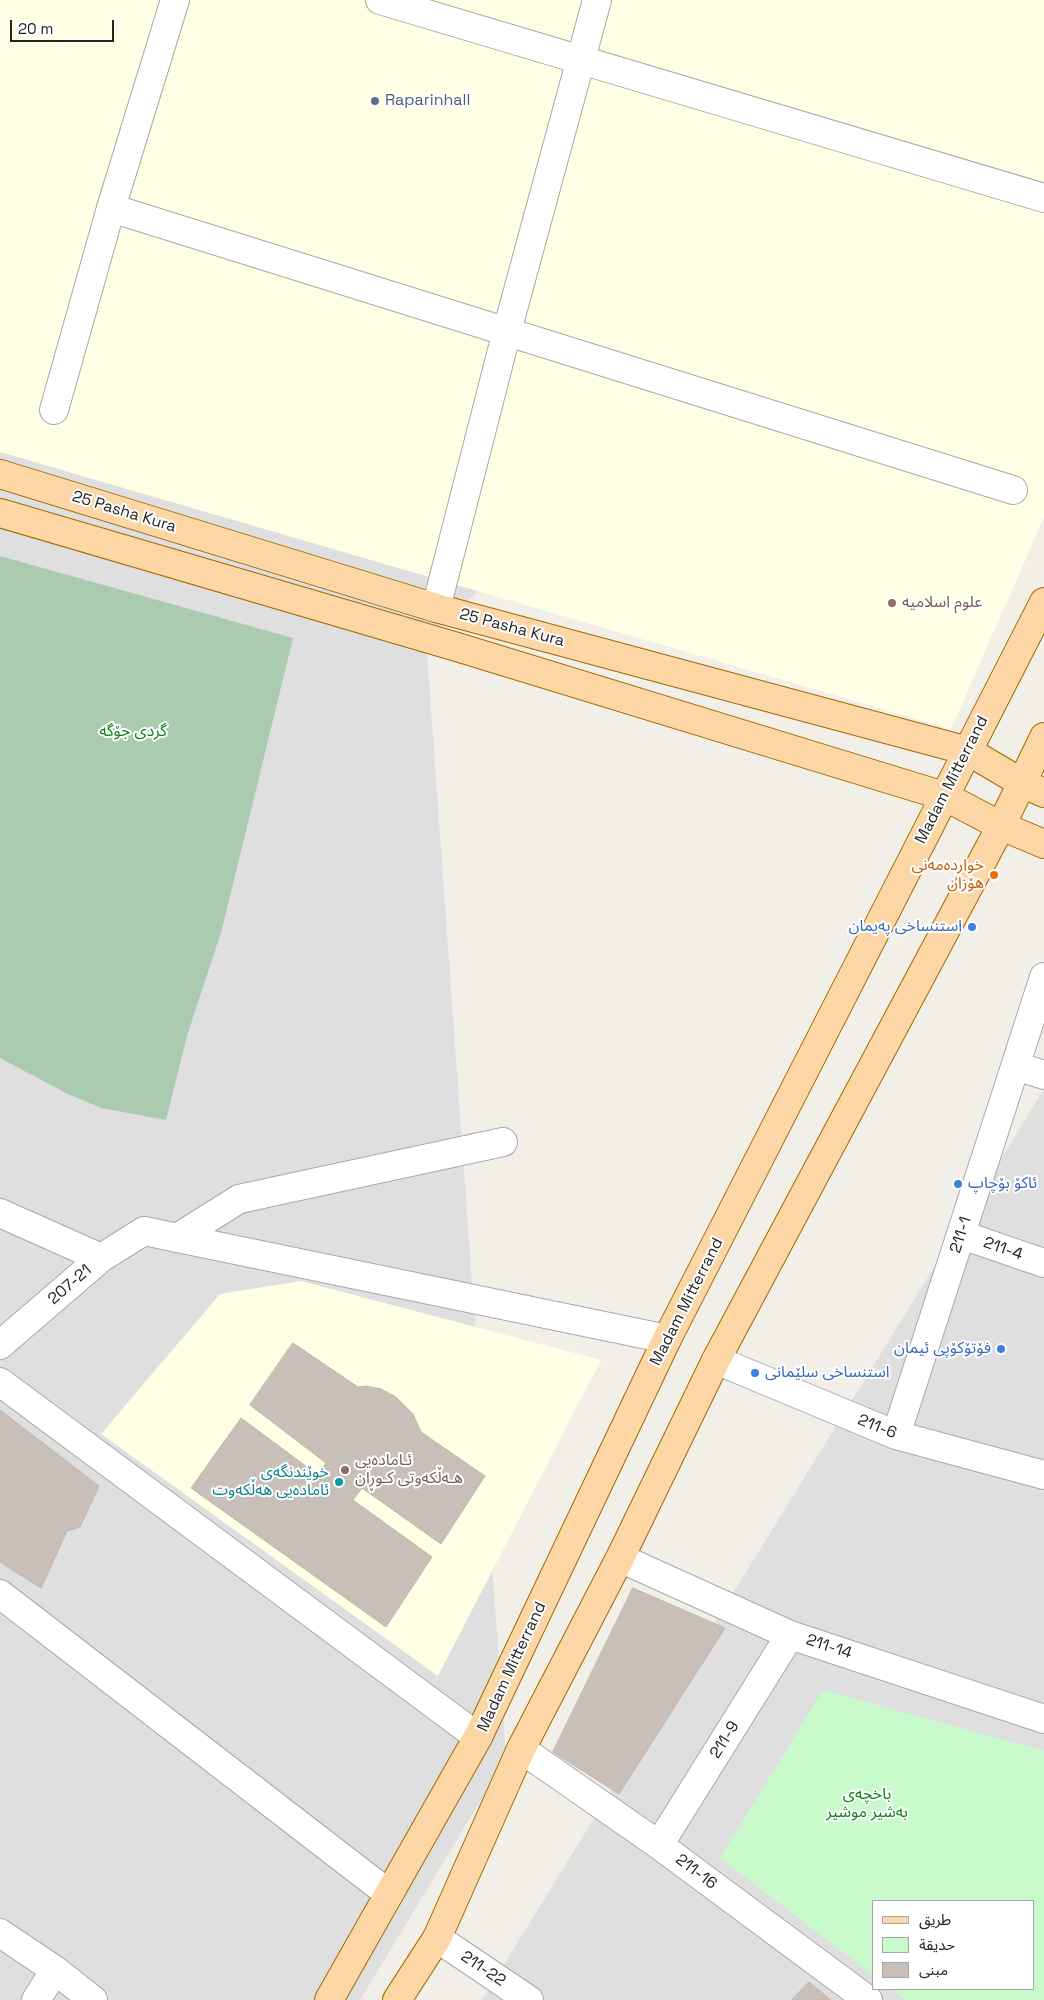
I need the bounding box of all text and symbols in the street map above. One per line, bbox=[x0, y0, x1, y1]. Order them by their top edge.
scale bar bbox=[12, 10, 116, 42]
text: 20 m bbox=[18, 19, 53, 38]
place label: Raparinhall bbox=[385, 91, 470, 111]
marker: Raparinhall bbox=[369, 95, 381, 107]
street label: 25 Pasha Kura bbox=[70, 487, 178, 537]
place label: علوم اسلاميه bbox=[902, 593, 982, 613]
marker: علوم اسلاميه bbox=[886, 597, 898, 609]
street label: 25 Pasha Kura bbox=[457, 605, 567, 651]
street label: Madam Mitterrand bbox=[911, 713, 993, 847]
park label: گردی جۆگە bbox=[99, 722, 167, 742]
place label: خواردە‌مە‌نی ھۆزان bbox=[911, 856, 984, 894]
marker: خواردە‌مە‌نی ھۆزان bbox=[988, 869, 1000, 881]
place label: استنساخی پە‌یمان bbox=[848, 917, 962, 937]
marker: استنساخی پە‌یمان bbox=[966, 921, 978, 933]
place label: ئاکۆ بۆچاپ bbox=[968, 1174, 1037, 1194]
marker: ئاکۆ بۆچاپ bbox=[952, 1178, 964, 1190]
street label: 211-1 bbox=[946, 1214, 976, 1256]
street label: 211-4 bbox=[981, 1233, 1025, 1265]
street label: Madam Mitterrand bbox=[646, 1235, 728, 1369]
street label: 207-21 bbox=[44, 1261, 96, 1309]
place label: فۆتۆکۆپی ئیمان bbox=[894, 1339, 991, 1359]
marker: فۆتۆکۆپی ئیمان bbox=[995, 1343, 1007, 1355]
place label: استنساخی سلێمانی bbox=[765, 1363, 890, 1383]
marker: استنساخی سلێمانی bbox=[749, 1367, 761, 1379]
street label: 211-6 bbox=[855, 1411, 899, 1443]
place label: ئـامادەیی هـەڵکەوتی کـوڕان bbox=[355, 1451, 463, 1489]
place label: خوێندنگەی ئامادەیی هەڵکەوت bbox=[212, 1463, 329, 1501]
marker: ئـامادەیی هـەڵکەوتی کـوڕان bbox=[339, 1464, 351, 1476]
marker: خوێندنگەی ئامادەیی هەڵکەوت bbox=[333, 1476, 345, 1488]
street label: Madam Mitterrand bbox=[473, 1599, 551, 1735]
street label: 211-14 bbox=[804, 1631, 854, 1663]
street label: 211-9 bbox=[706, 1718, 744, 1762]
park label: باخچەی بەشیر موشیر bbox=[826, 1785, 908, 1823]
street label: 211-16 bbox=[672, 1850, 720, 1894]
legend bbox=[872, 1900, 1034, 1990]
text: طريق bbox=[919, 1910, 951, 1929]
text: حديقة bbox=[919, 1935, 955, 1954]
street label: 211-22 bbox=[457, 1947, 509, 1991]
text: مبنى bbox=[919, 1960, 948, 1979]

